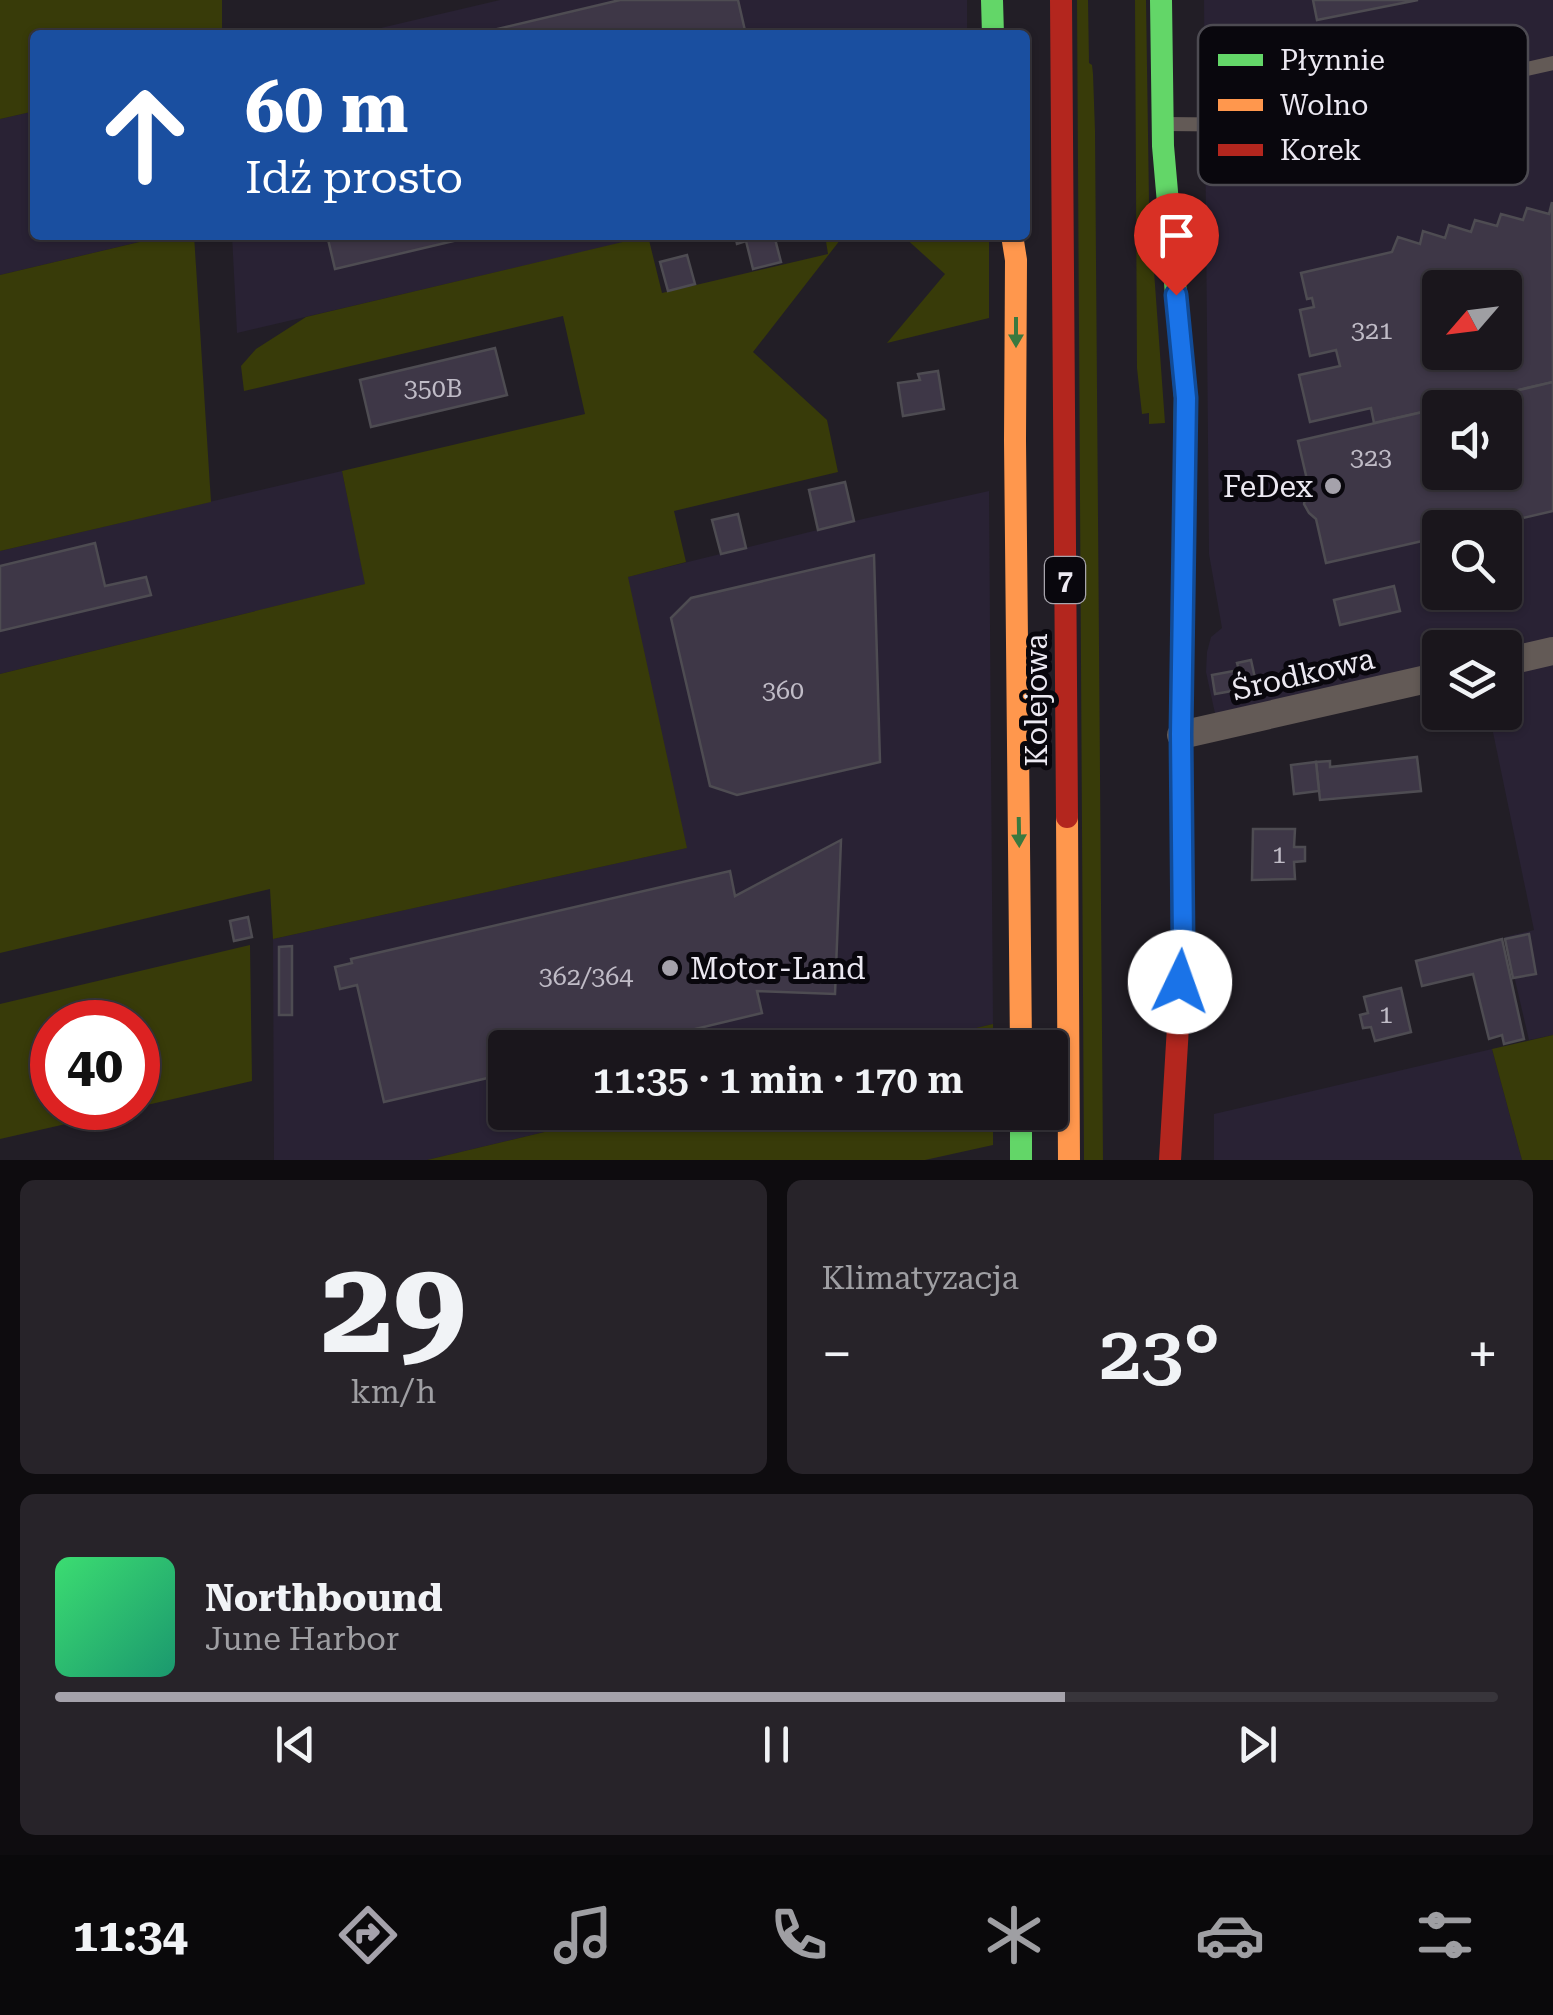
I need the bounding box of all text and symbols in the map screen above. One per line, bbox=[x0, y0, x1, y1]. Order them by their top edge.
legend bbox=[1198, 25, 1528, 185]
text: Płynnie bbox=[1280, 44, 1385, 77]
text: 60 m bbox=[245, 67, 409, 149]
icon: ahead bbox=[80, 70, 210, 200]
text: Wolno bbox=[1280, 89, 1368, 122]
text: Korek bbox=[1280, 134, 1361, 167]
text: Idź prosto bbox=[245, 151, 463, 204]
pin bbox=[1134, 193, 1219, 296]
icon: arrive bbox=[1149, 208, 1204, 263]
north arrow bbox=[1422, 270, 1522, 370]
map controls bbox=[1422, 270, 1522, 730]
house number: 321 bbox=[1351, 316, 1393, 345]
one-way arrow bbox=[1007, 317, 1023, 349]
house number: 350B bbox=[404, 374, 462, 403]
button: sound bbox=[1422, 390, 1522, 490]
house number: 323 bbox=[1350, 443, 1392, 472]
place label: FeDex bbox=[1223, 469, 1314, 504]
marker: FeDex bbox=[1322, 475, 1344, 497]
button: search bbox=[1422, 510, 1522, 610]
road number: 7 bbox=[1045, 557, 1085, 603]
button: layers bbox=[1422, 630, 1522, 730]
street label: Kolejowa bbox=[1019, 634, 1054, 766]
street label: Środkowa bbox=[1228, 640, 1378, 707]
house number: 360 bbox=[762, 676, 804, 705]
one-way arrow bbox=[1011, 817, 1027, 849]
house number: 1 bbox=[1272, 840, 1286, 869]
position arrow bbox=[1128, 930, 1232, 1034]
place label: Motor-Land bbox=[690, 951, 866, 986]
marker: Motor-Land bbox=[659, 957, 681, 979]
house number: 362/364 bbox=[539, 962, 633, 991]
speed limit sign: 40 bbox=[30, 1000, 160, 1130]
house number: 1 bbox=[1379, 1000, 1393, 1029]
text: 11:35 · 1 min · 170 m bbox=[593, 1058, 964, 1102]
text: 29 bbox=[320, 1231, 466, 1384]
text: Klimatyzacja bbox=[822, 1259, 1019, 1297]
text: 23° bbox=[1099, 1309, 1220, 1397]
text: − bbox=[822, 1322, 852, 1386]
text: + bbox=[1467, 1322, 1498, 1386]
text: km/h bbox=[350, 1373, 436, 1411]
text: Northbound bbox=[205, 1576, 443, 1620]
text: June Harbor bbox=[205, 1620, 399, 1658]
icon: previous bbox=[268, 1717, 323, 1772]
icon: pause bbox=[749, 1717, 804, 1772]
icon: next bbox=[1230, 1717, 1285, 1772]
icon: directions bbox=[333, 1900, 403, 1970]
icon: music bbox=[548, 1900, 618, 1970]
icon: phone bbox=[764, 1900, 834, 1970]
icon: climate bbox=[979, 1900, 1049, 1970]
icon: car bbox=[1195, 1900, 1265, 1970]
icon: filters bbox=[1410, 1900, 1480, 1970]
text: 11:34 bbox=[73, 1909, 188, 1962]

